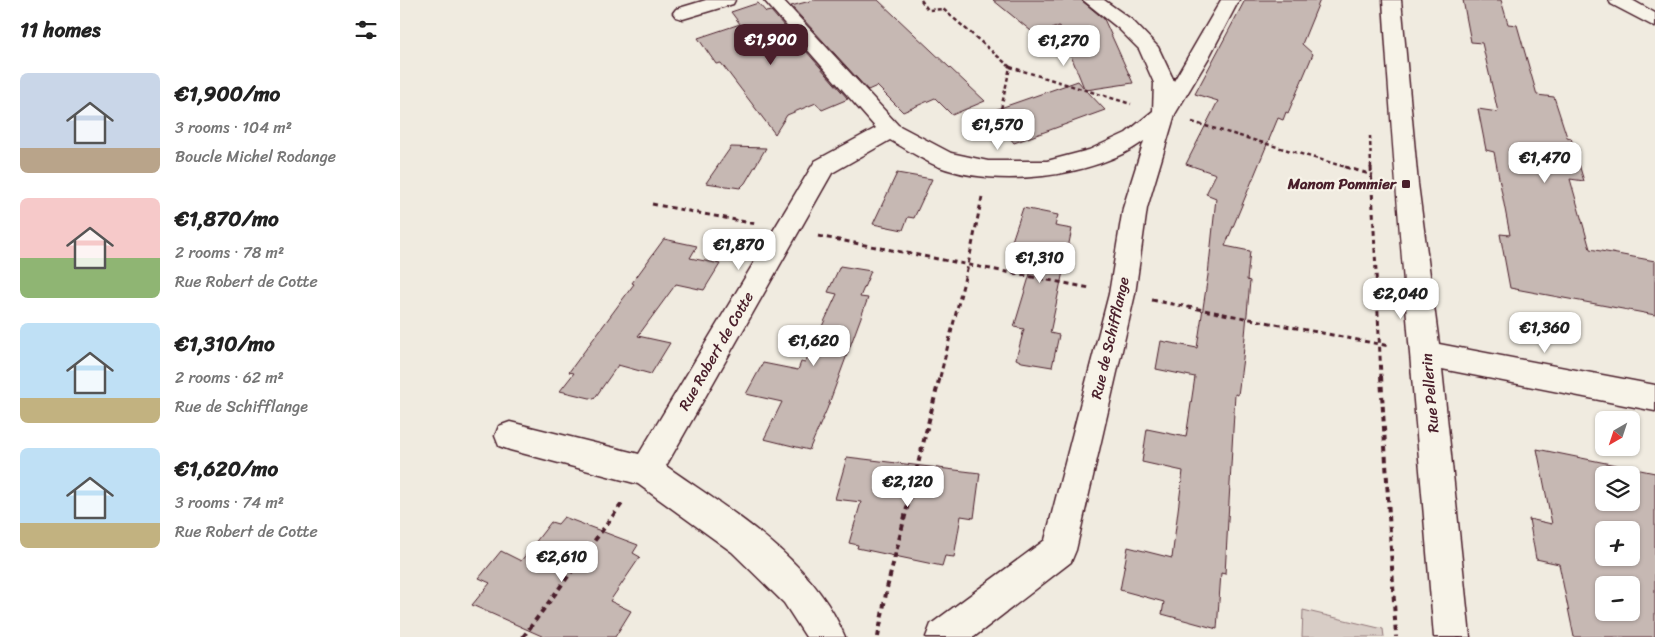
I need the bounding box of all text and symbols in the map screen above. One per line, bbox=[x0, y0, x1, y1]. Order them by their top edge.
text: 11 homes bbox=[20, 11, 101, 49]
icon: filters bbox=[352, 16, 380, 44]
pin: €1,900 bbox=[730, 23, 812, 66]
pin: €1,270 bbox=[1023, 24, 1105, 67]
text: €1,900 bbox=[745, 25, 797, 54]
text: €1,270 bbox=[1039, 26, 1089, 55]
text: €1,900/mo bbox=[175, 75, 280, 113]
icon: home bbox=[60, 93, 120, 153]
pin: €1,570 bbox=[957, 108, 1039, 151]
text: €1,570 bbox=[973, 110, 1023, 139]
text: 3 rooms · 104 m² bbox=[175, 113, 292, 142]
text: Boucle Michel Rodange bbox=[175, 142, 336, 171]
pin: €1,470 bbox=[1504, 142, 1586, 184]
text: €1,470 bbox=[1519, 143, 1571, 172]
place label: Manom Pommier bbox=[1287, 171, 1398, 197]
marker: Manom Pommier bbox=[1400, 178, 1412, 190]
text: €1,870/mo bbox=[175, 200, 279, 238]
icon: home bbox=[60, 218, 120, 278]
pin: €1,870 bbox=[698, 228, 780, 271]
text: €1,870 bbox=[714, 230, 764, 259]
text: 2 rooms · 78 m² bbox=[175, 238, 284, 267]
pin: €1,310 bbox=[999, 242, 1081, 284]
text: €1,310 bbox=[1016, 243, 1064, 272]
text: Rue Robert de Cotte bbox=[175, 267, 318, 296]
street label: Rue de Schifflange bbox=[1083, 274, 1137, 402]
pin: €2,040 bbox=[1360, 278, 1442, 320]
text: €2,040 bbox=[1374, 279, 1428, 308]
street label: Rue Robert de Cotte bbox=[671, 286, 761, 415]
pin: €1,360 bbox=[1504, 312, 1586, 354]
text: €1,360 bbox=[1520, 313, 1570, 342]
pin: €1,620 bbox=[773, 324, 855, 367]
text: €1,310/mo bbox=[175, 325, 275, 363]
text: €1,620 bbox=[789, 326, 839, 355]
icon: home bbox=[60, 343, 120, 403]
street label: Rue Pellerin bbox=[1414, 352, 1446, 434]
text: 2 rooms · 62 m² bbox=[175, 363, 284, 392]
text: Rue de Schifflange bbox=[175, 392, 308, 421]
north arrow bbox=[1595, 411, 1640, 456]
map controls bbox=[1595, 411, 1640, 621]
text: €1,620/mo bbox=[175, 450, 278, 488]
pin: €2,120 bbox=[867, 466, 949, 508]
button: layers bbox=[1595, 466, 1640, 511]
text: €2,120 bbox=[883, 467, 933, 496]
icon: home bbox=[60, 468, 120, 528]
text: 3 rooms · 74 m² bbox=[175, 488, 284, 517]
text: Rue Robert de Cotte bbox=[175, 517, 318, 546]
button: + bbox=[1595, 521, 1640, 566]
pin: €2,610 bbox=[521, 540, 603, 583]
text: €2,610 bbox=[537, 542, 587, 571]
button: − bbox=[1595, 576, 1640, 621]

